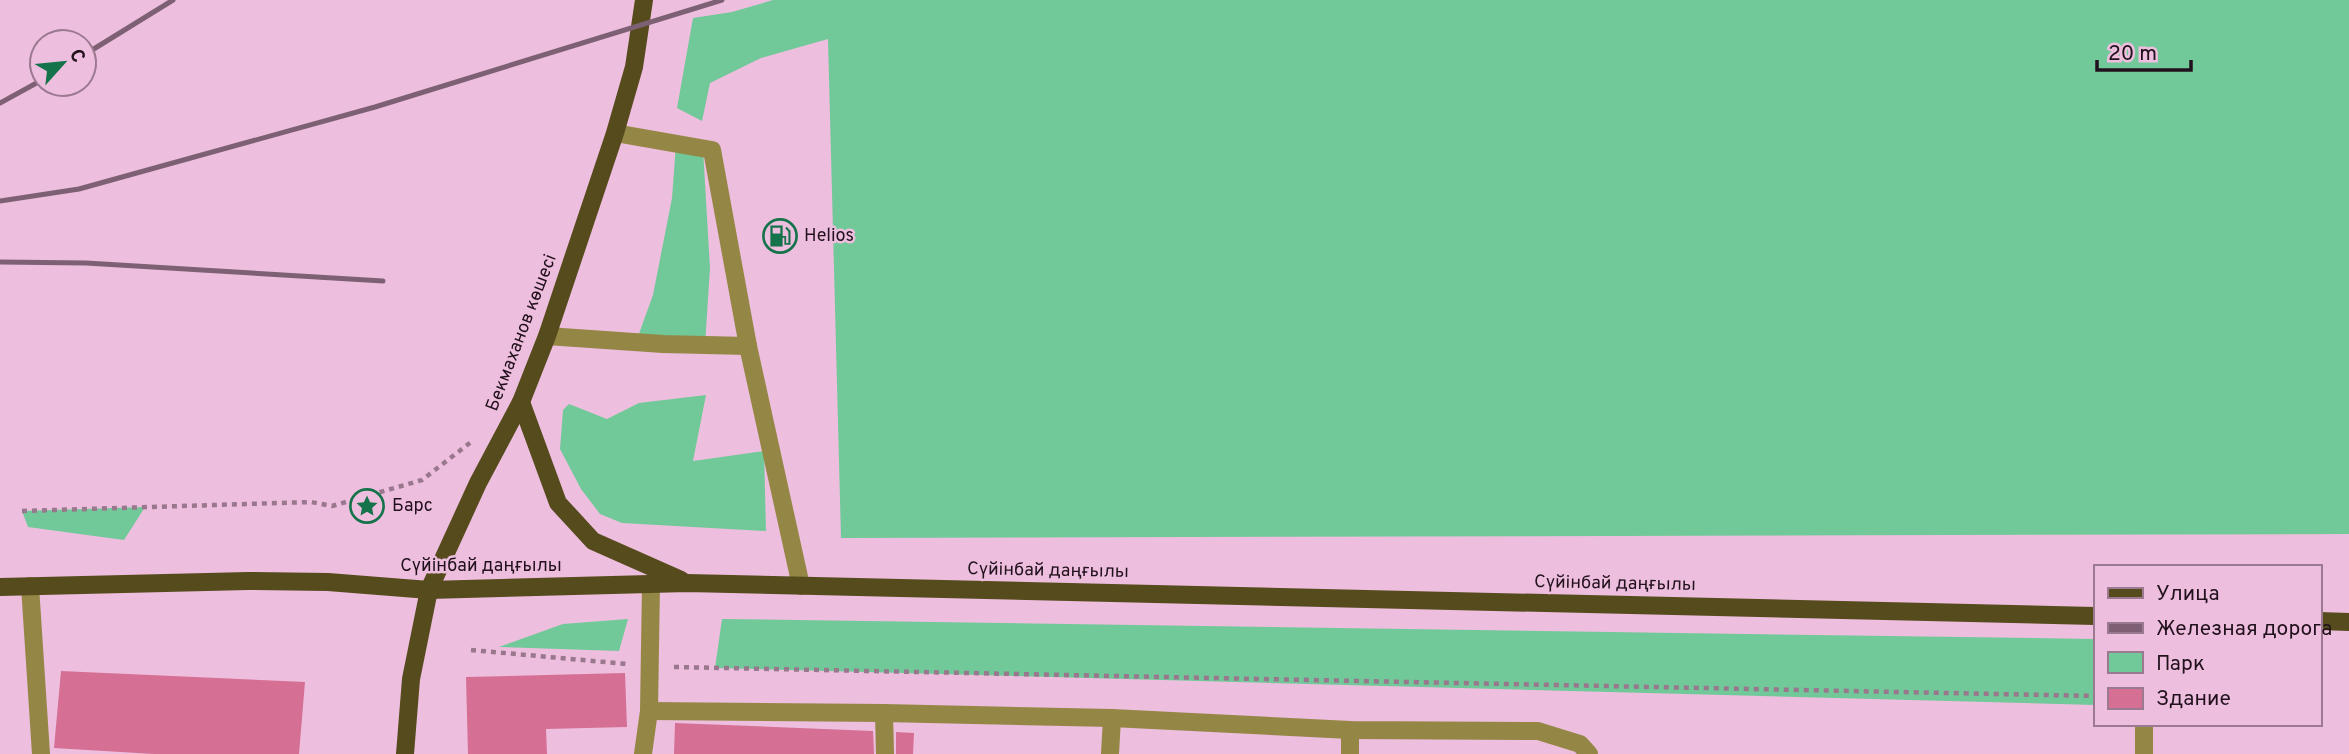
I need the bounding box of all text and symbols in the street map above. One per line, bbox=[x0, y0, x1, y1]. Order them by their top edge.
north arrow bbox=[28, 28, 98, 98]
scale bar bbox=[2097, 28, 2192, 72]
text: 20 m bbox=[2108, 41, 2157, 68]
text: С bbox=[63, 45, 90, 67]
fuel station icon: Helios bbox=[761, 217, 799, 255]
place label: Helios bbox=[804, 225, 854, 248]
street label: Бекмаханов көшесі bbox=[481, 251, 563, 415]
place icon: Барс bbox=[348, 487, 386, 525]
place label: Барс bbox=[392, 495, 433, 518]
street label: Сүйінбай даңғылы bbox=[400, 555, 562, 578]
street label: Сүйінбай даңғылы bbox=[967, 558, 1129, 584]
legend bbox=[2094, 565, 2321, 726]
street label: Сүйінбай даңғылы bbox=[1534, 571, 1696, 597]
text: Улица bbox=[2156, 581, 2220, 608]
text: Железная дорога bbox=[2156, 616, 2332, 643]
text: Парк bbox=[2156, 651, 2205, 678]
text: Здание bbox=[2156, 686, 2231, 713]

